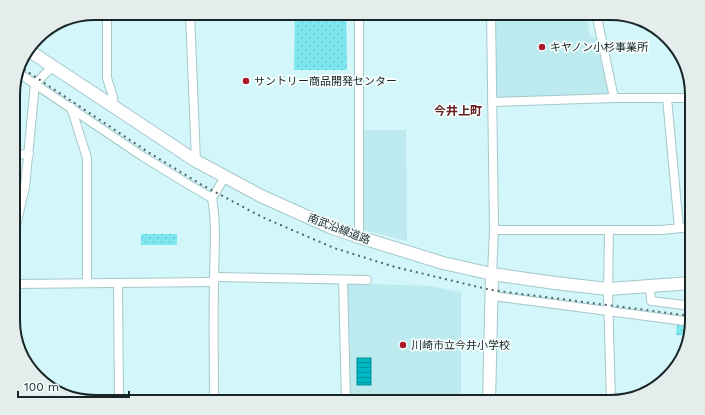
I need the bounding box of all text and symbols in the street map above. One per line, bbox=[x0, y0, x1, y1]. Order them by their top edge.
place label: キヤノン小杉事業所 bbox=[550, 41, 649, 54]
marker: キヤノン小杉事業所 bbox=[537, 42, 547, 52]
place label: サントリー商品開発センター bbox=[254, 75, 397, 88]
marker: サントリー商品開発センター bbox=[241, 76, 251, 86]
district label: 今井上町 bbox=[434, 104, 482, 118]
street label: 南武沿線道路 bbox=[306, 211, 372, 247]
place label: 川崎市立今井小学校 bbox=[411, 339, 510, 352]
marker: 川崎市立今井小学校 bbox=[398, 340, 408, 350]
scale bar bbox=[18, 373, 129, 399]
text: 100 m bbox=[24, 380, 59, 394]

